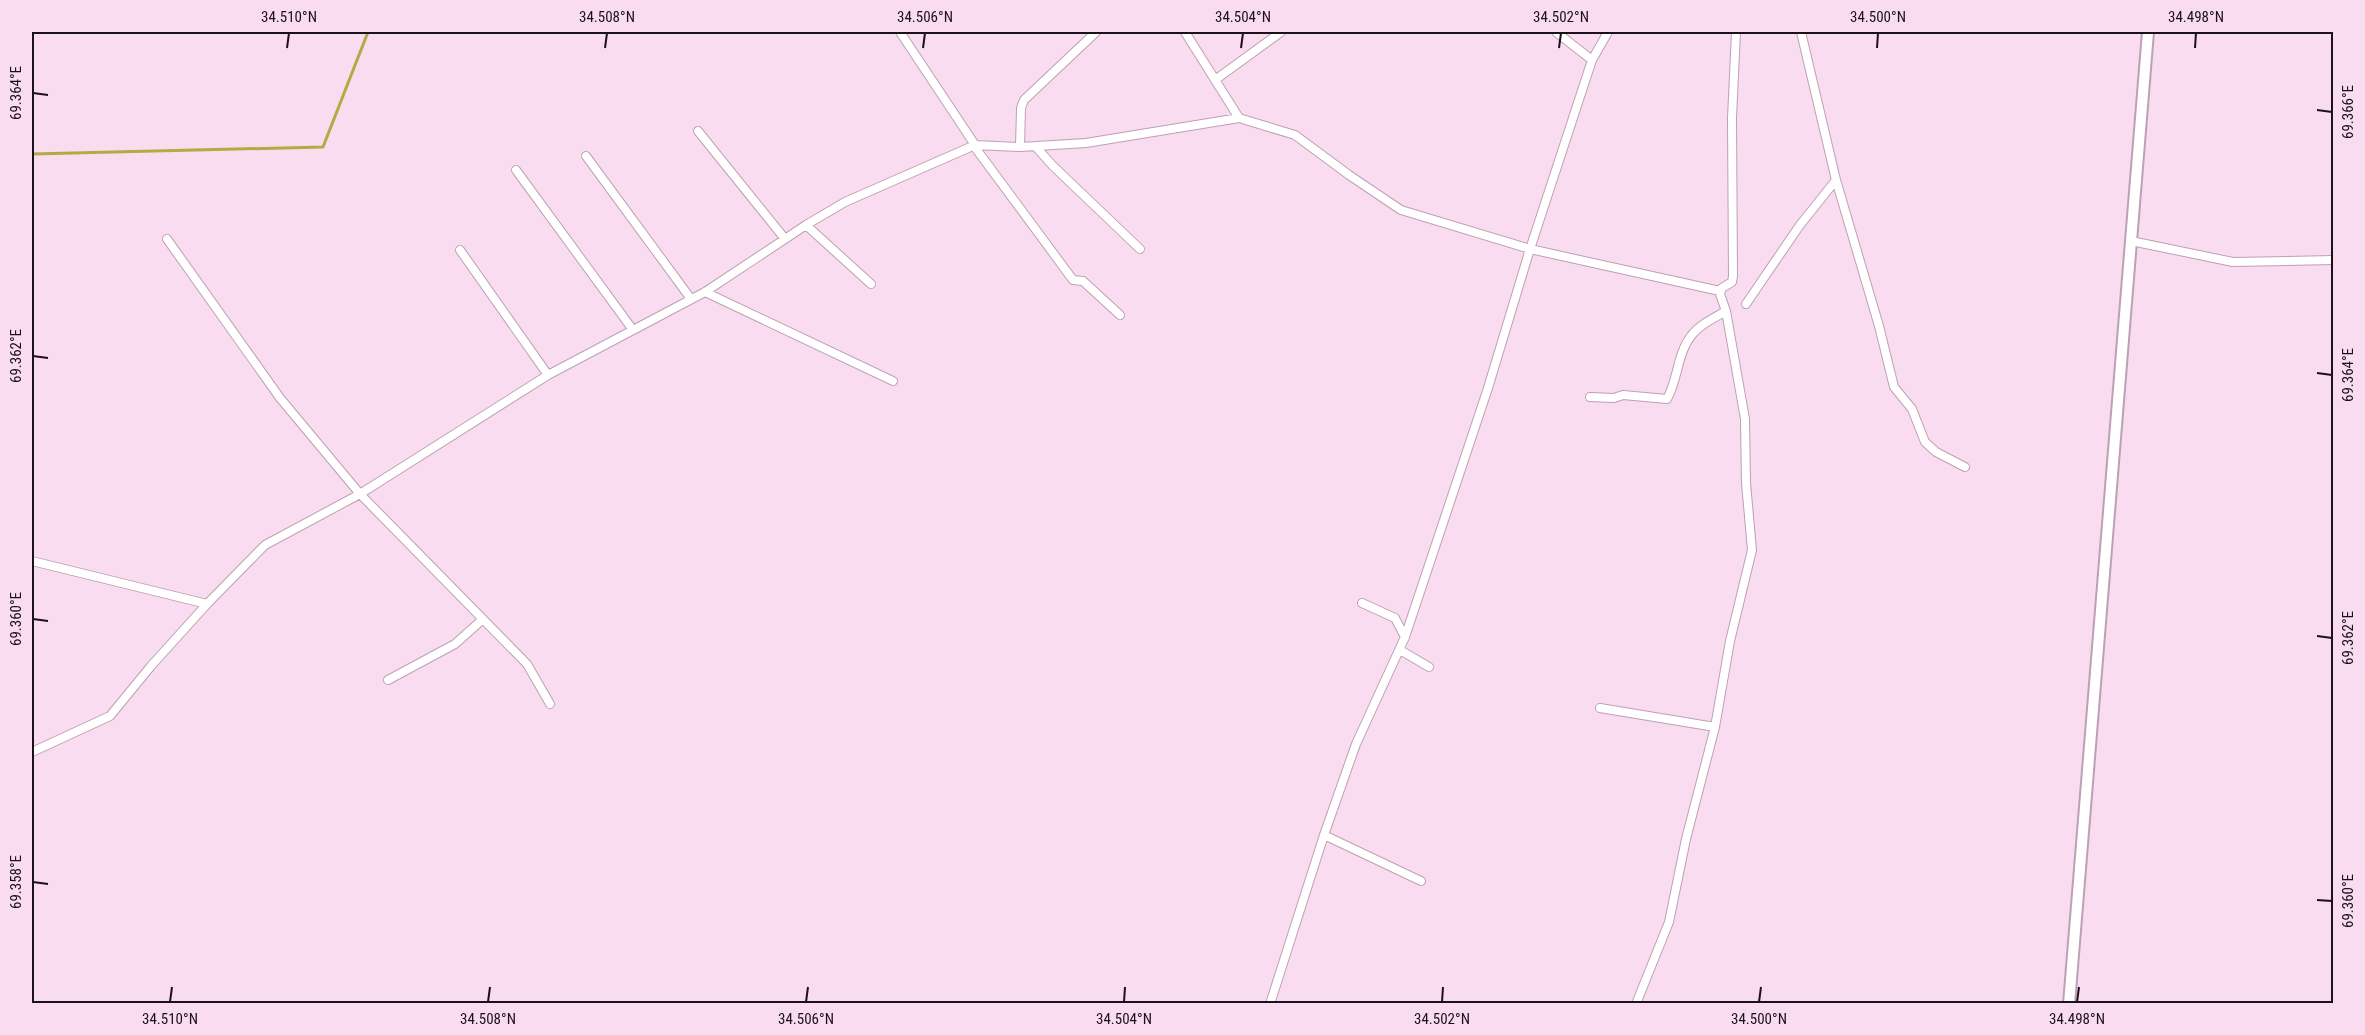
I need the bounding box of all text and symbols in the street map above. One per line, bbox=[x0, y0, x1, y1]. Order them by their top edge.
text: 34.510°N bbox=[261, 8, 317, 26]
text: 34.508°N bbox=[579, 8, 635, 26]
text: 34.506°N bbox=[897, 8, 953, 26]
text: 34.504°N bbox=[1215, 8, 1271, 26]
text: 34.502°N bbox=[1533, 8, 1589, 26]
text: 34.500°N bbox=[1850, 8, 1906, 26]
text: 34.498°N bbox=[2168, 8, 2224, 26]
text: 69.364°E bbox=[7, 66, 25, 120]
text: 69.366°E bbox=[2339, 85, 2357, 139]
text: 69.362°E bbox=[7, 329, 25, 383]
text: 69.364°E bbox=[2339, 348, 2357, 402]
text: 69.360°E bbox=[7, 592, 25, 646]
text: 69.362°E bbox=[2339, 611, 2357, 665]
text: 69.358°E bbox=[7, 855, 25, 909]
text: 69.360°E bbox=[2339, 874, 2357, 928]
text: 34.510°N bbox=[142, 1010, 198, 1028]
text: 34.508°N bbox=[460, 1010, 516, 1028]
text: 34.506°N bbox=[778, 1010, 834, 1028]
text: 34.504°N bbox=[1096, 1010, 1152, 1028]
text: 34.502°N bbox=[1414, 1010, 1470, 1028]
text: 34.500°N bbox=[1731, 1010, 1787, 1028]
text: 34.498°N bbox=[2049, 1010, 2105, 1028]

